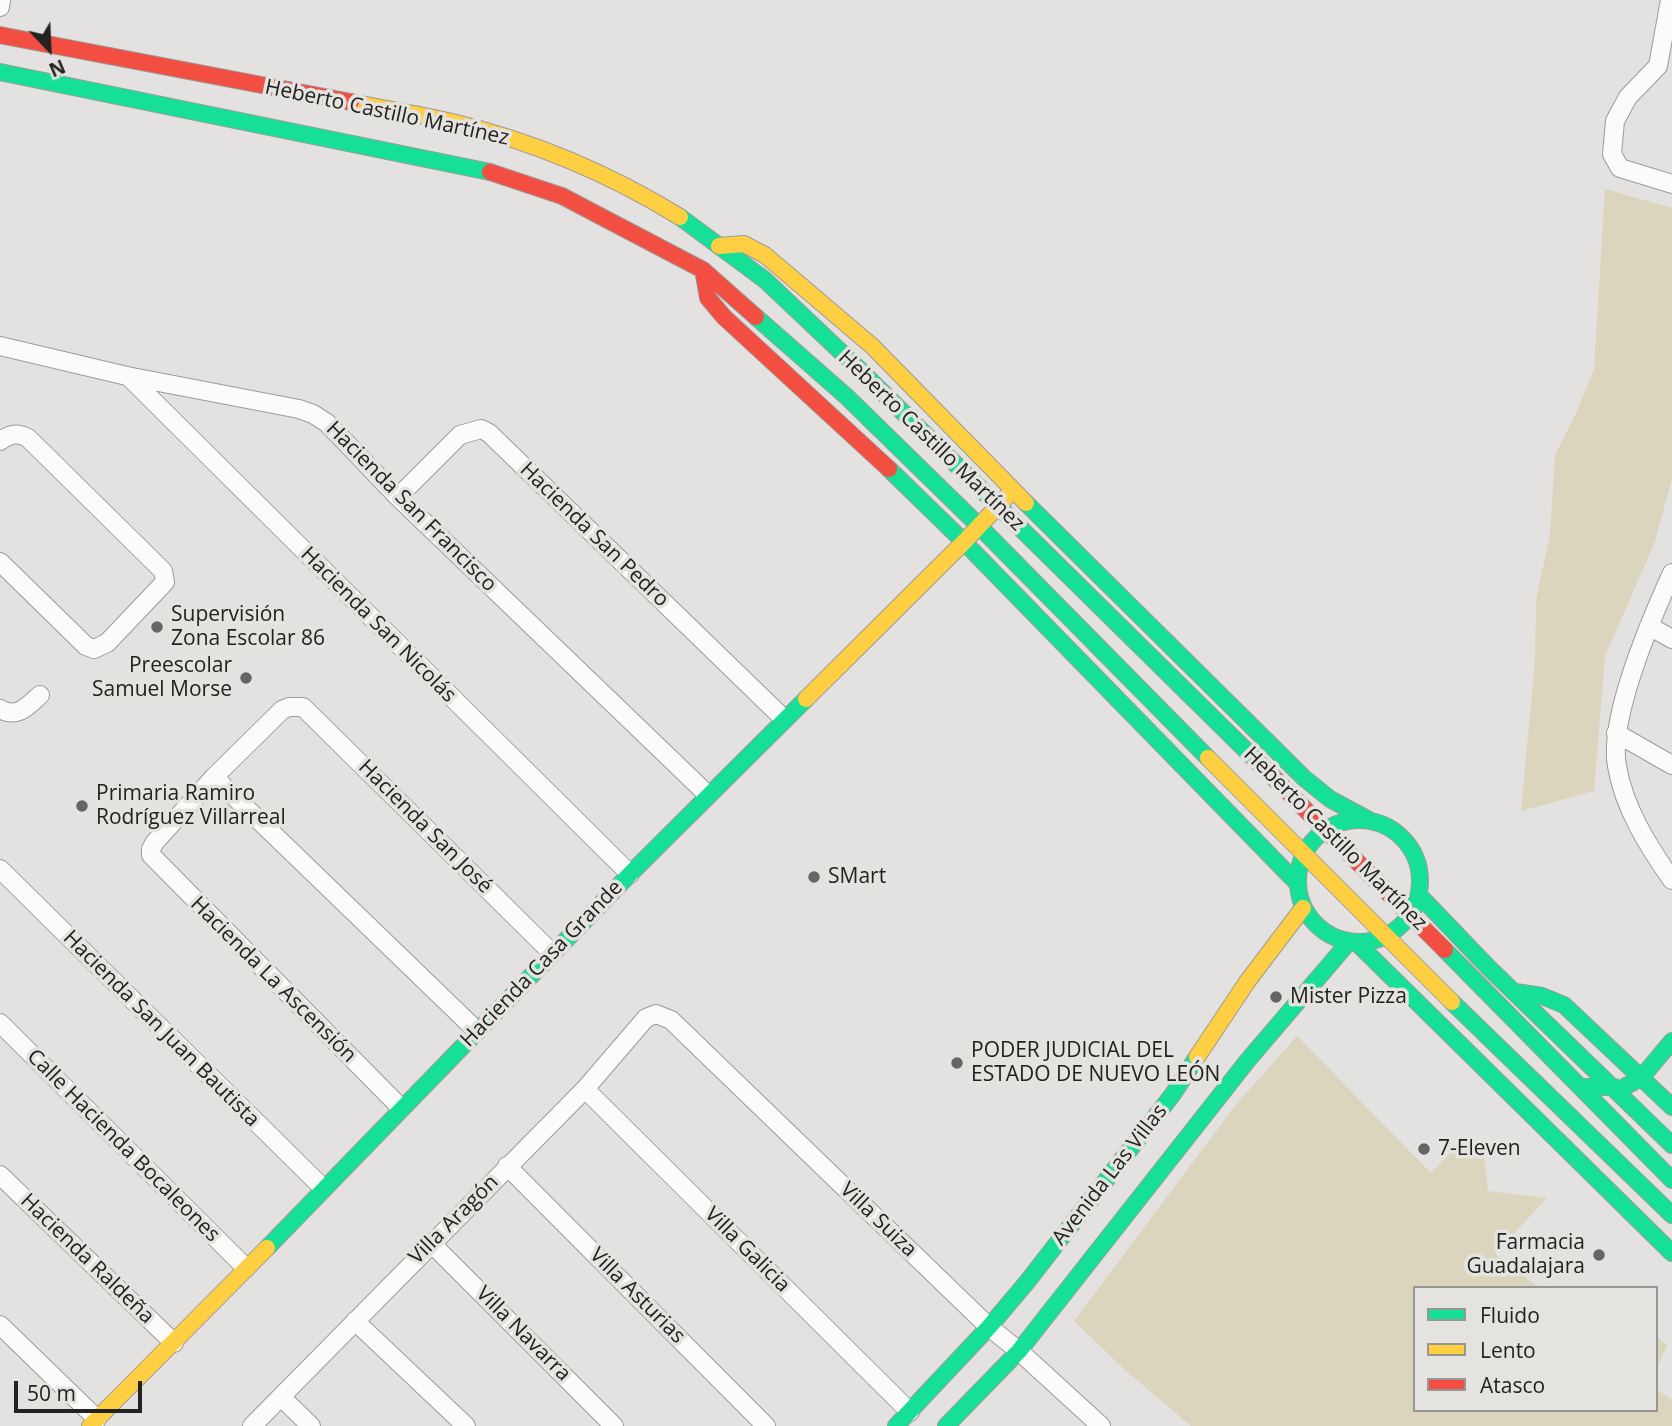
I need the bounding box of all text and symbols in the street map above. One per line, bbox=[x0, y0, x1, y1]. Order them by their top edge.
north arrow bbox=[14, 14, 84, 84]
text: N bbox=[45, 53, 69, 83]
street label: Heberto Castillo Martínez bbox=[263, 75, 511, 151]
street label: Heberto Castillo Martínez bbox=[833, 345, 1029, 537]
street label: Hacienda San Francisco bbox=[321, 417, 501, 597]
street label: Hacienda San Pedro bbox=[514, 457, 674, 613]
street label: Hacienda San Nicolás bbox=[295, 542, 461, 708]
place label: Supervisión Zona Escolar 86 bbox=[171, 602, 325, 652]
marker: Supervisión Zona Escolar 86 bbox=[149, 619, 165, 635]
place label: Preescolar Samuel Morse bbox=[92, 653, 232, 703]
marker: Preescolar Samuel Morse bbox=[238, 670, 254, 686]
street label: Heberto Castillo Martínez bbox=[1238, 742, 1432, 936]
street label: Hacienda San José bbox=[353, 755, 497, 899]
place label: Primaria Ramiro Rodríguez Villarreal bbox=[96, 781, 286, 831]
marker: Primaria Ramiro Rodríguez Villarreal bbox=[74, 798, 90, 814]
place label: SMart bbox=[828, 864, 886, 890]
marker: SMart bbox=[806, 869, 822, 885]
street label: Hacienda Casa Grande bbox=[456, 875, 628, 1053]
street label: Hacienda La Ascensión bbox=[185, 892, 361, 1068]
street label: Hacienda San Juan Bautista bbox=[58, 926, 264, 1132]
place label: Mister Pizza bbox=[1290, 984, 1407, 1010]
marker: Mister Pizza bbox=[1268, 989, 1284, 1005]
place label: PODER JUDICIAL DEL ESTADO DE NUEVO LEÓN bbox=[971, 1038, 1220, 1088]
street label: Calle Hacienda Bocaleones bbox=[21, 1044, 225, 1248]
marker: PODER JUDICIAL DEL ESTADO DE NUEVO LEÓN bbox=[949, 1055, 965, 1071]
street label: Avenida Las Villas bbox=[1047, 1100, 1173, 1250]
place label: 7-Eleven bbox=[1438, 1136, 1521, 1162]
marker: 7-Eleven bbox=[1416, 1141, 1432, 1157]
street label: Villa Aragón bbox=[404, 1170, 504, 1270]
street label: Villa Suiza bbox=[834, 1177, 922, 1263]
street label: Hacienda Raldeña bbox=[15, 1189, 159, 1329]
street label: Villa Galicia bbox=[699, 1202, 795, 1298]
place label: Farmacia Guadalajara bbox=[1466, 1230, 1585, 1280]
street label: Villa Asturias bbox=[584, 1243, 690, 1349]
marker: Farmacia Guadalajara bbox=[1591, 1247, 1607, 1263]
street label: Villa Navarra bbox=[470, 1281, 576, 1387]
legend bbox=[1413, 1286, 1658, 1412]
text: Fluido bbox=[1480, 1301, 1540, 1329]
text: Lento bbox=[1480, 1336, 1536, 1364]
scale bar bbox=[18, 1366, 145, 1410]
text: Atasco bbox=[1480, 1371, 1545, 1399]
text: 50 m bbox=[27, 1379, 76, 1407]

